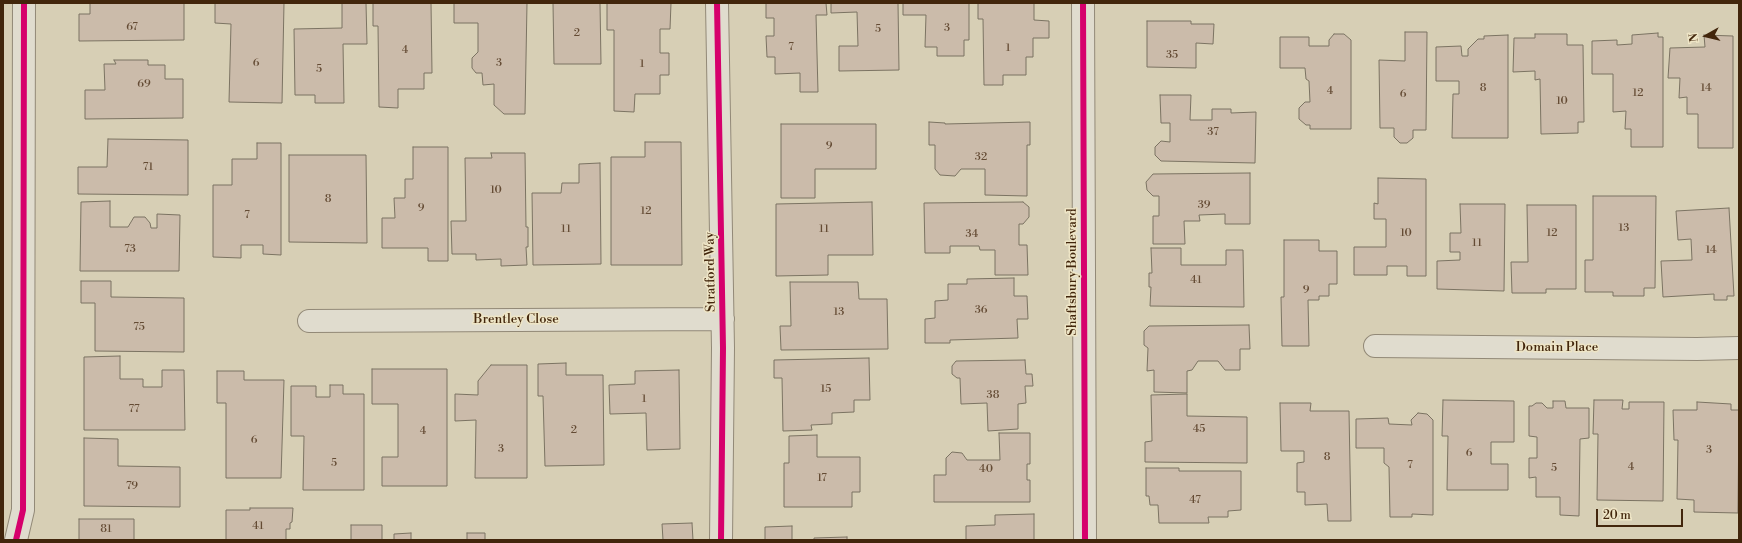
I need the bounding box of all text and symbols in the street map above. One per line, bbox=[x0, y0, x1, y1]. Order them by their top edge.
north arrow bbox=[1686, 16, 1726, 56]
house number: 67 bbox=[126, 20, 138, 34]
house number: 3 bbox=[944, 21, 950, 35]
house number: 5 bbox=[875, 22, 881, 36]
house number: 2 bbox=[574, 26, 580, 40]
text: N bbox=[1687, 32, 1702, 43]
house number: 7 bbox=[788, 40, 794, 54]
house number: 1 bbox=[1006, 41, 1010, 55]
house number: 4 bbox=[402, 43, 408, 57]
house number: 35 bbox=[1166, 48, 1178, 62]
house number: 6 bbox=[253, 56, 259, 70]
house number: 3 bbox=[496, 56, 502, 70]
house number: 1 bbox=[640, 57, 644, 71]
house number: 5 bbox=[316, 62, 322, 76]
house number: 69 bbox=[137, 77, 151, 91]
house number: 8 bbox=[1480, 81, 1486, 95]
house number: 14 bbox=[1701, 81, 1711, 95]
house number: 4 bbox=[1327, 84, 1333, 98]
house number: 12 bbox=[1632, 86, 1644, 100]
house number: 6 bbox=[1400, 87, 1406, 101]
house number: 10 bbox=[1556, 94, 1568, 108]
house number: 37 bbox=[1207, 125, 1219, 139]
house number: 9 bbox=[826, 139, 832, 153]
house number: 32 bbox=[975, 150, 987, 164]
house number: 71 bbox=[143, 160, 153, 174]
house number: 10 bbox=[490, 183, 502, 197]
house number: 8 bbox=[325, 192, 331, 206]
house number: 39 bbox=[1198, 198, 1210, 212]
house number: 9 bbox=[418, 201, 424, 215]
house number: 12 bbox=[640, 204, 652, 218]
house number: 7 bbox=[244, 208, 250, 222]
street label: Shaftsbury Boulevard bbox=[1065, 208, 1081, 336]
house number: 13 bbox=[1619, 221, 1629, 235]
house number: 11 bbox=[561, 222, 571, 236]
house number: 11 bbox=[819, 222, 829, 236]
house number: 10 bbox=[1400, 226, 1412, 240]
house number: 12 bbox=[1546, 226, 1558, 240]
house number: 34 bbox=[966, 227, 978, 241]
street label: Stratford Way bbox=[703, 232, 719, 312]
house number: 11 bbox=[1472, 236, 1482, 250]
house number: 73 bbox=[124, 242, 136, 256]
house number: 14 bbox=[1706, 243, 1716, 257]
house number: 41 bbox=[1190, 273, 1202, 287]
house number: 9 bbox=[1303, 283, 1309, 297]
house number: 36 bbox=[975, 303, 987, 317]
house number: 13 bbox=[834, 305, 844, 319]
street label: Brentley Close bbox=[473, 312, 559, 328]
house number: 75 bbox=[133, 320, 145, 334]
street label: Domain Place bbox=[1516, 340, 1598, 356]
house number: 15 bbox=[821, 382, 831, 396]
house number: 38 bbox=[987, 388, 999, 402]
house number: 1 bbox=[642, 392, 646, 406]
house number: 77 bbox=[128, 402, 140, 416]
house number: 45 bbox=[1193, 422, 1205, 436]
house number: 2 bbox=[571, 423, 577, 437]
house number: 4 bbox=[420, 424, 426, 438]
house number: 6 bbox=[251, 433, 257, 447]
house number: 3 bbox=[498, 442, 504, 456]
house number: 3 bbox=[1706, 443, 1712, 457]
house number: 6 bbox=[1466, 446, 1472, 460]
house number: 8 bbox=[1324, 450, 1330, 464]
house number: 5 bbox=[331, 456, 337, 470]
house number: 7 bbox=[1407, 458, 1413, 472]
house number: 4 bbox=[1628, 460, 1634, 474]
house number: 5 bbox=[1551, 461, 1557, 475]
house number: 40 bbox=[979, 462, 993, 476]
house number: 17 bbox=[817, 471, 827, 485]
house number: 79 bbox=[126, 479, 138, 493]
house number: 47 bbox=[1189, 493, 1201, 507]
scale bar bbox=[1598, 501, 1685, 527]
text: 20 m bbox=[1603, 508, 1631, 523]
house number: 41 bbox=[252, 519, 264, 533]
house number: 81 bbox=[100, 522, 112, 536]

